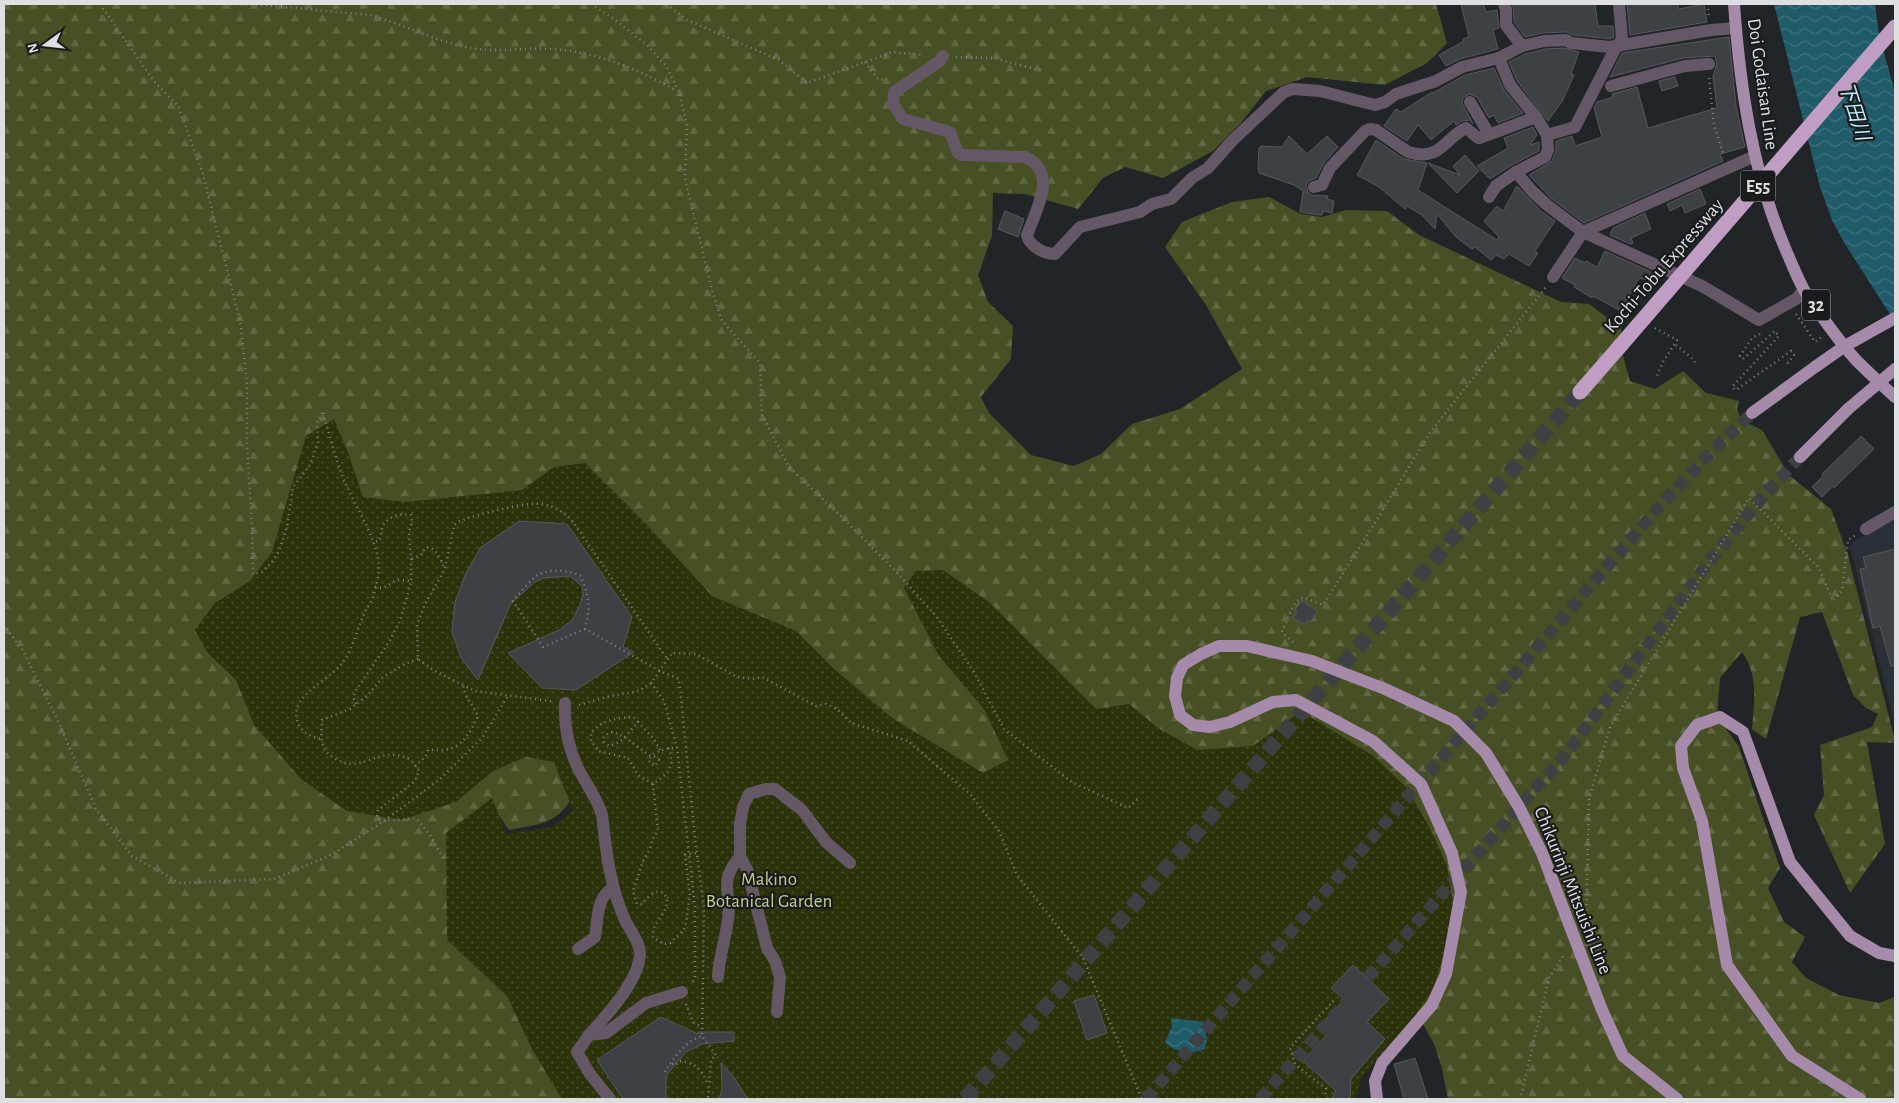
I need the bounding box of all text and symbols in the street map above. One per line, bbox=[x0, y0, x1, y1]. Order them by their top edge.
street label: Doi Godaisan Line bbox=[1744, 17, 1781, 151]
north arrow bbox=[20, 20, 70, 70]
text: N bbox=[25, 42, 41, 55]
water label: 下田川 bbox=[1835, 80, 1873, 145]
road number: E55 bbox=[1740, 170, 1776, 202]
street label: Kochi-Tobu Expressway bbox=[1601, 195, 1727, 337]
road number: 32 bbox=[1802, 290, 1830, 320]
street label: Chikurinji Mitsuishi Line bbox=[1530, 804, 1615, 977]
park label: Makino Botanical Garden bbox=[706, 870, 832, 911]

